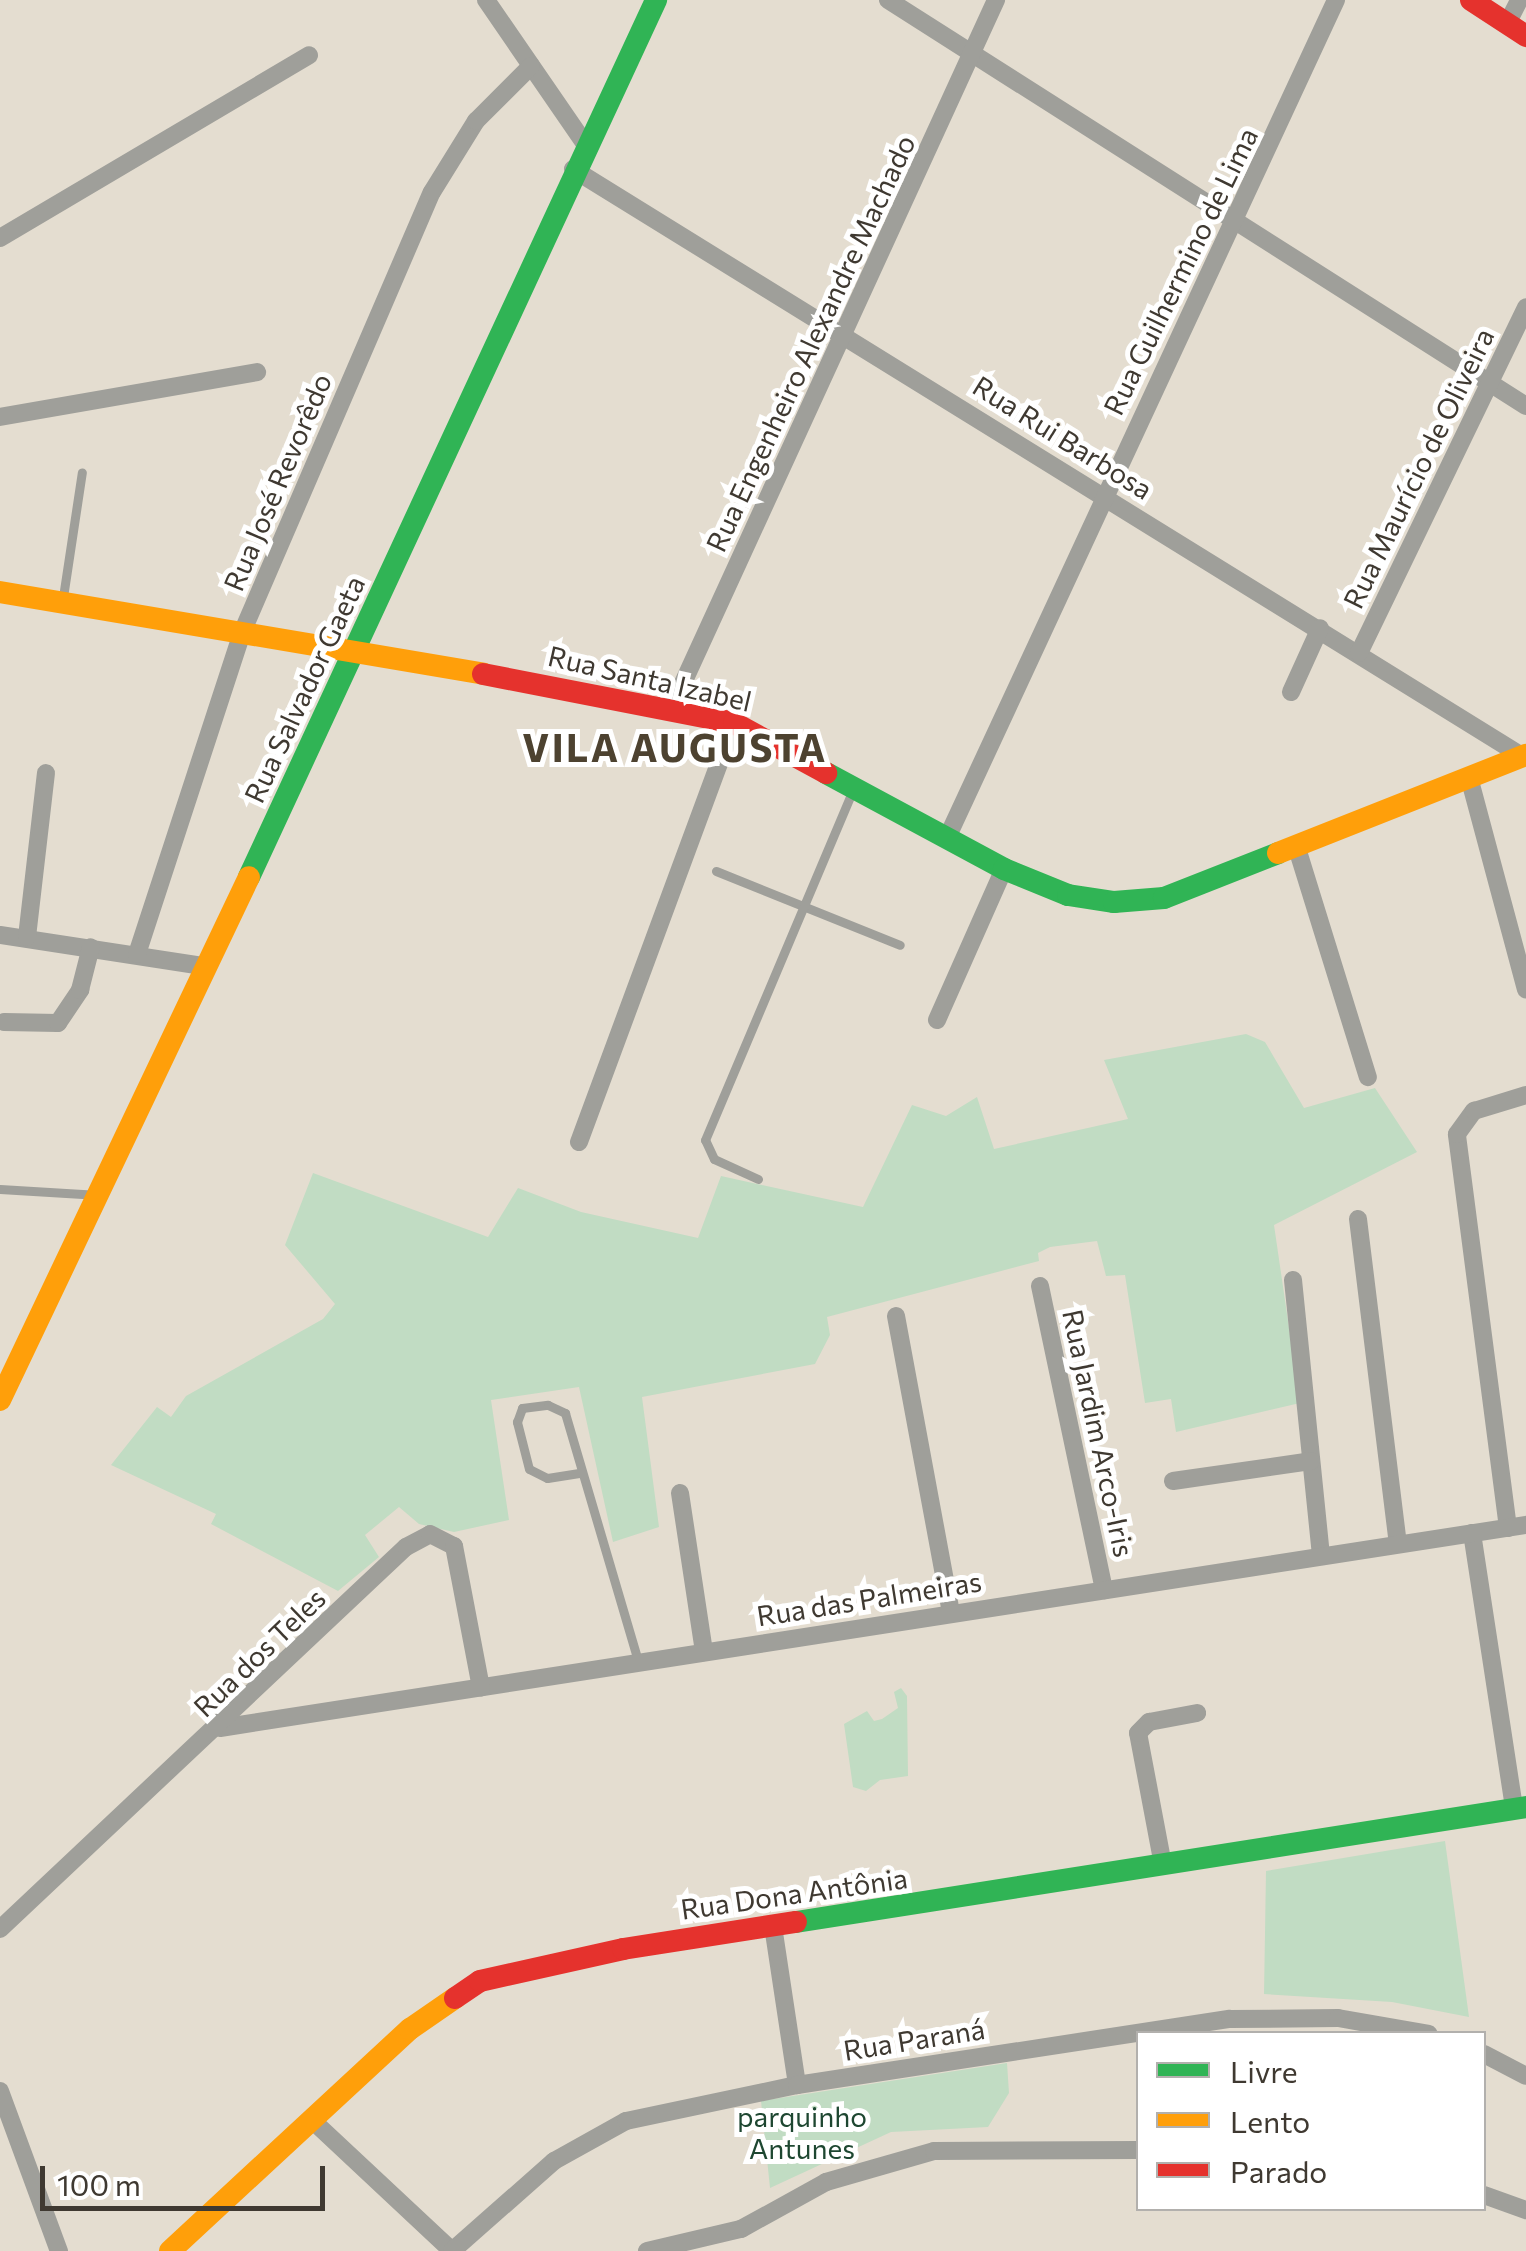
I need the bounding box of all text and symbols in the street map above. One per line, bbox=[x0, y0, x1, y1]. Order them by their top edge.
street label: Rua Guilhermino de Lima bbox=[1096, 122, 1264, 420]
street label: Rua Engenheiro Alexandre Machado bbox=[698, 129, 922, 557]
street label: Rua Maurício de Oliveira bbox=[1336, 322, 1500, 614]
street label: Rua José Revorêdo bbox=[216, 368, 338, 596]
street label: Rua Rui Barbosa bbox=[967, 368, 1159, 506]
street label: Rua Salvador Gaeta bbox=[237, 570, 371, 808]
street label: Rua Santa Izabel bbox=[545, 638, 755, 718]
district label: VILA AUGUSTA bbox=[522, 724, 828, 770]
street label: Rua Jardim Arco-Iris bbox=[1056, 1306, 1142, 1560]
street label: Rua das Palmeiras bbox=[754, 1564, 984, 1632]
street label: Rua dos Teles bbox=[186, 1581, 332, 1723]
street label: Rua Dona Antônia bbox=[678, 1860, 910, 1926]
street label: Rua Paraná bbox=[841, 2011, 987, 2067]
legend bbox=[1136, 2031, 1486, 2211]
text: Livre bbox=[1230, 2052, 1298, 2089]
park label: parquinho Antunes bbox=[737, 2099, 867, 2165]
text: Lento bbox=[1230, 2102, 1310, 2139]
scale bar bbox=[45, 2146, 330, 2208]
text: Parado bbox=[1230, 2152, 1327, 2189]
text: 100 m bbox=[57, 2165, 141, 2202]

